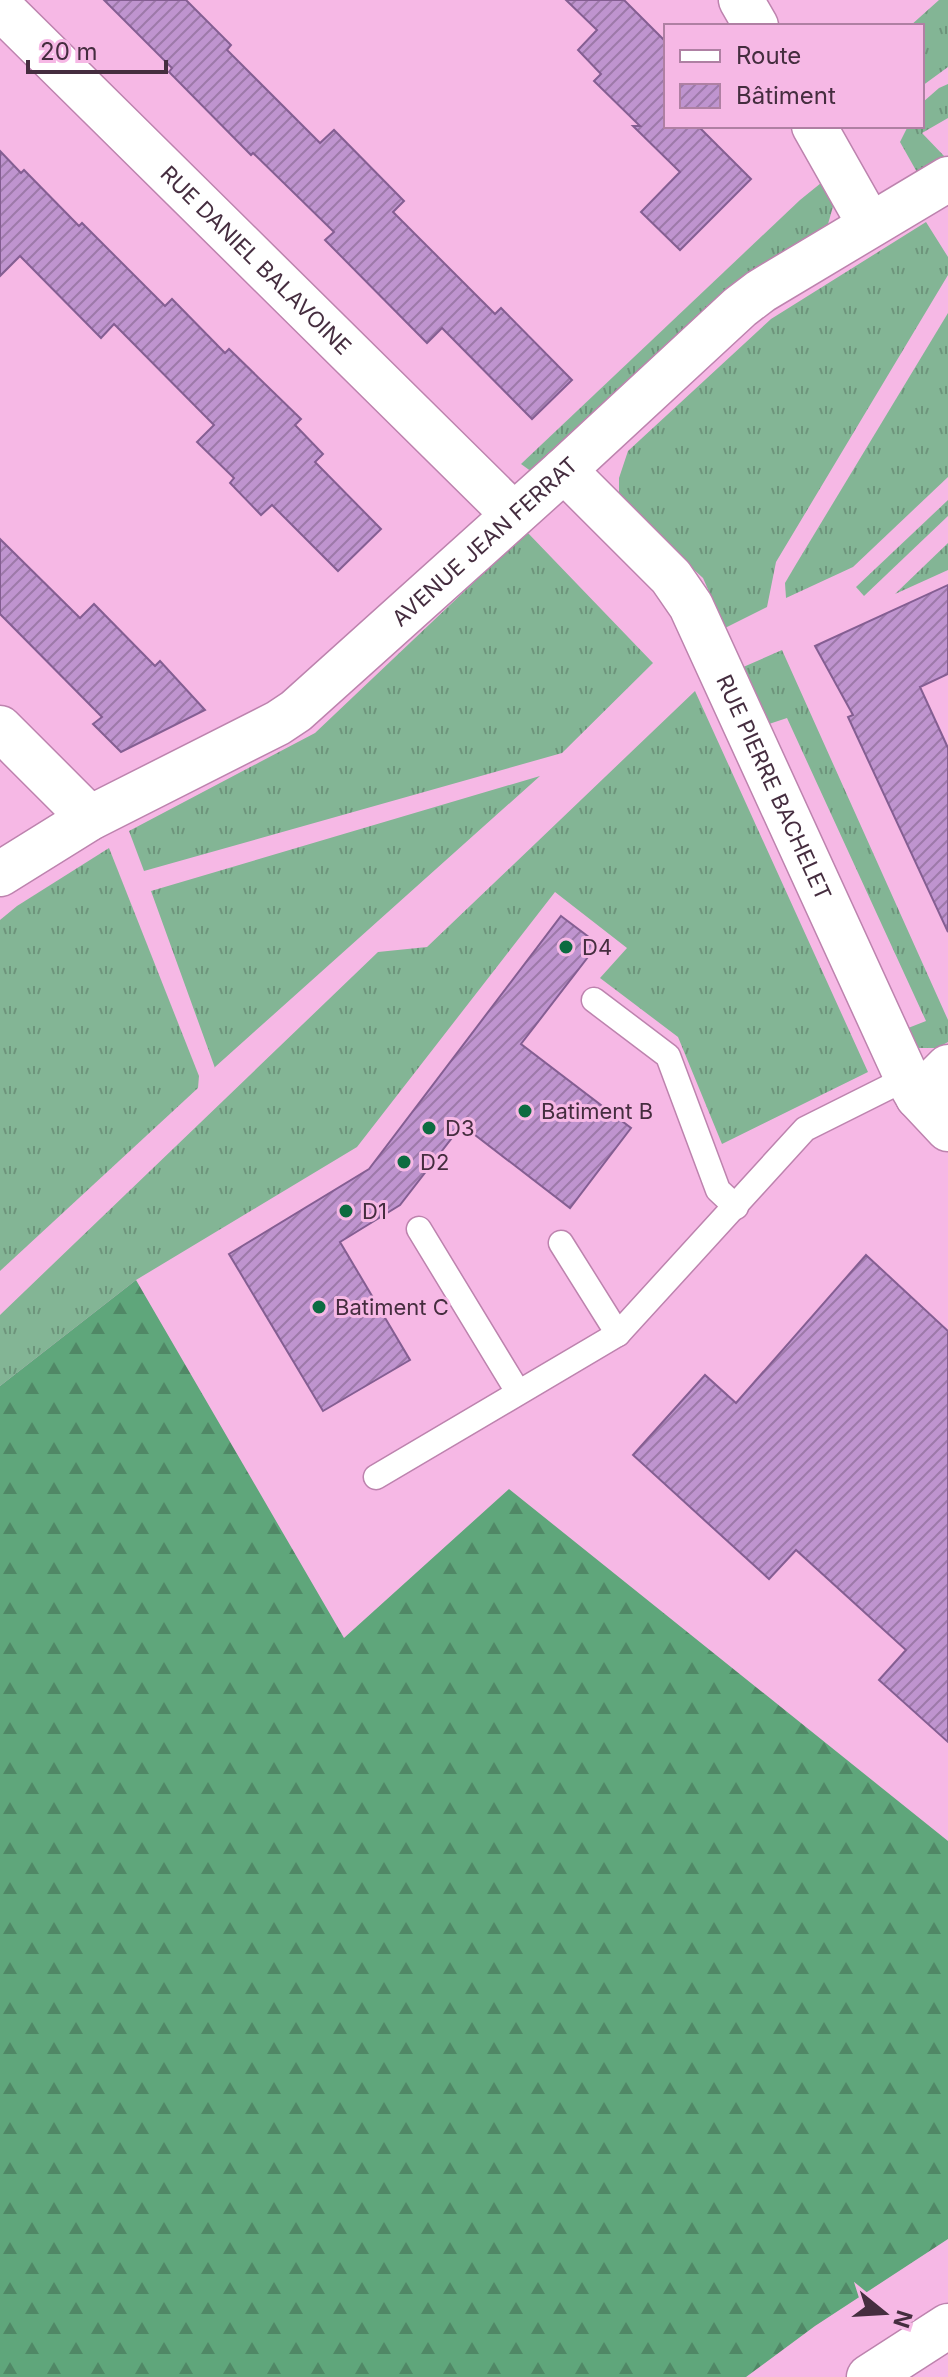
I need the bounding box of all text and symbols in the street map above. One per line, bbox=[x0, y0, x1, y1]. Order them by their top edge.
scale bar bbox=[28, 24, 166, 74]
legend bbox=[664, 24, 924, 128]
text: 20 m bbox=[40, 37, 98, 66]
text: Route bbox=[736, 41, 801, 70]
text: Bâtiment bbox=[736, 81, 836, 110]
street label: RUE DANIEL BALAVOINE bbox=[155, 160, 357, 360]
street label: AVENUE JEAN FERRAT bbox=[387, 451, 583, 631]
street label: RUE PIERRE BACHELET bbox=[711, 670, 837, 904]
place label: D4 bbox=[582, 934, 612, 960]
marker: D4 bbox=[557, 938, 575, 956]
place label: Batiment B bbox=[541, 1098, 653, 1124]
marker: Batiment B bbox=[516, 1102, 534, 1120]
place label: D3 bbox=[445, 1115, 474, 1141]
marker: D3 bbox=[420, 1119, 438, 1137]
place label: D2 bbox=[420, 1149, 449, 1175]
marker: D2 bbox=[395, 1153, 413, 1171]
place label: D1 bbox=[362, 1198, 387, 1224]
marker: D1 bbox=[337, 1202, 355, 1220]
place label: Batiment C bbox=[335, 1294, 449, 1320]
marker: Batiment C bbox=[310, 1298, 328, 1316]
north arrow bbox=[844, 2273, 924, 2353]
text: N bbox=[888, 2307, 918, 2331]

